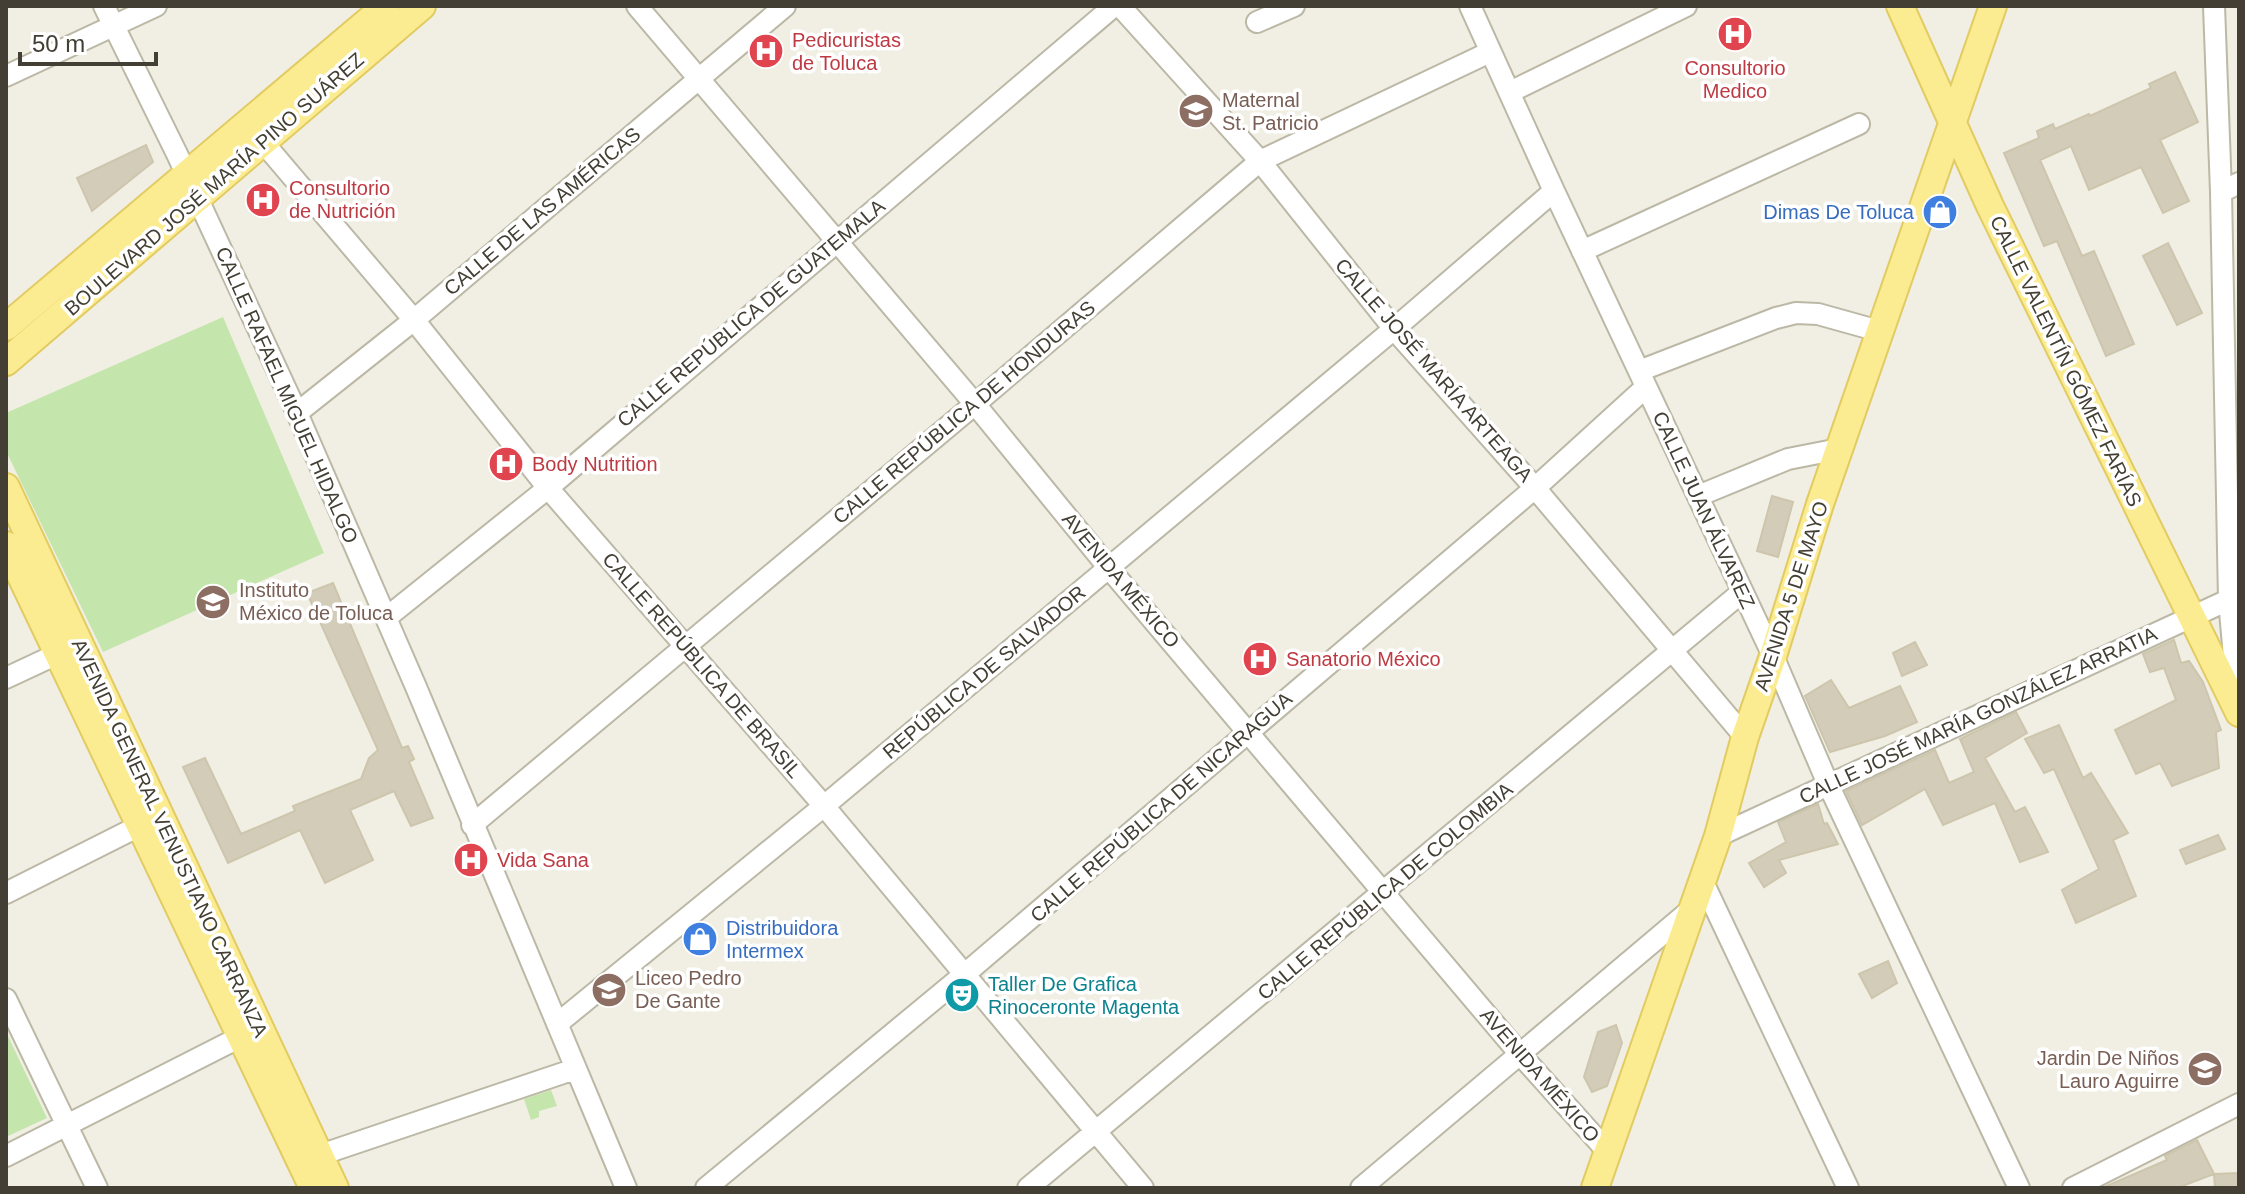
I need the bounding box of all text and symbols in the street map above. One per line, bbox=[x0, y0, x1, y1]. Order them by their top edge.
hospital icon: Consultorio Medico bbox=[1716, 15, 1754, 53]
scale bar bbox=[20, 16, 156, 66]
place label: Pedicuristas de Toluca bbox=[792, 29, 901, 74]
text: 50 m bbox=[32, 30, 85, 57]
hospital icon: Pedicuristas de Toluca bbox=[747, 32, 785, 70]
street label: BOULEVARD JOSÉ MARÍA PINO SUÁREZ bbox=[60, 48, 368, 320]
place label: Consultorio Medico bbox=[1684, 57, 1786, 102]
place label: Maternal St. Patricio bbox=[1222, 89, 1319, 134]
school or university icon: Maternal St. Patricio bbox=[1177, 92, 1215, 130]
street label: CALLE DE LAS AMÉRICAS bbox=[440, 123, 644, 299]
place label: Consultorio de Nutrición bbox=[289, 177, 396, 222]
hospital icon: Consultorio de Nutrición bbox=[244, 181, 282, 219]
shop icon: Dimas De Toluca bbox=[1921, 193, 1959, 231]
street label: CALLE REPÚBLICA DE GUATEMALA bbox=[613, 194, 890, 431]
place label: Dimas De Toluca bbox=[1763, 201, 1915, 223]
street label: CALLE VALENTÍN GÓMEZ FARÍAS bbox=[1986, 212, 2146, 510]
street label: CALLE RAFAEL MIGUEL HIDALGO bbox=[211, 243, 363, 547]
street label: CALLE JOSÉ MARÍA ARTEAGA bbox=[1331, 254, 1537, 487]
street label: CALLE REPÚBLICA DE HONDURAS bbox=[829, 296, 1099, 528]
street label: CALLE JUAN ÁLVAREZ bbox=[1649, 408, 1759, 612]
hospital icon: Body Nutrition bbox=[487, 445, 525, 483]
place label: Body Nutrition bbox=[532, 453, 658, 475]
street label: AVENIDA 5 DE MAYO bbox=[1750, 498, 1832, 694]
street label: AVENIDA MÉXICO bbox=[1058, 508, 1184, 652]
street label: CALLE REPÚBLICA DE BRASIL bbox=[598, 548, 806, 782]
place label: Instituto México de Toluca bbox=[239, 579, 394, 624]
street label: REPÚBLICA DE SALVADOR bbox=[878, 581, 1090, 763]
school or university icon: Instituto México de Toluca bbox=[194, 583, 232, 621]
street label: CALLE JOSÉ MARÍA GONZÁLEZ ARRATIA bbox=[1796, 622, 2161, 808]
street label: AVENIDA GENERAL VENUSTIANO CARRANZA bbox=[68, 635, 273, 1041]
hospital icon: Sanatorio México bbox=[1241, 640, 1279, 678]
place label: Sanatorio México bbox=[1286, 648, 1441, 670]
street label: CALLE REPÚBLICA DE NICARAGUA bbox=[1026, 687, 1297, 927]
street label: CALLE REPÚBLICA DE COLOMBIA bbox=[1253, 777, 1517, 1004]
hospital icon: Vida Sana bbox=[452, 841, 490, 879]
place label: Vida Sana bbox=[497, 849, 590, 871]
place label: Distribuidora Intermex bbox=[726, 917, 839, 962]
shop icon: Distribuidora Intermex bbox=[681, 920, 719, 958]
place label: Liceo Pedro De Gante bbox=[635, 967, 742, 1012]
school or university icon: Liceo Pedro De Gante bbox=[590, 971, 628, 1009]
place label: Taller De Grafica Rinoceronte Magenta bbox=[988, 973, 1180, 1018]
theatre icon: Taller De Grafica Rinoceronte Magenta bbox=[943, 976, 981, 1014]
street label: AVENIDA MÉXICO bbox=[1476, 1004, 1604, 1146]
place label: Jardin De Niños Lauro Aguirre bbox=[2037, 1047, 2179, 1092]
school or university icon: Jardin De Niños Lauro Aguirre bbox=[2186, 1050, 2224, 1088]

